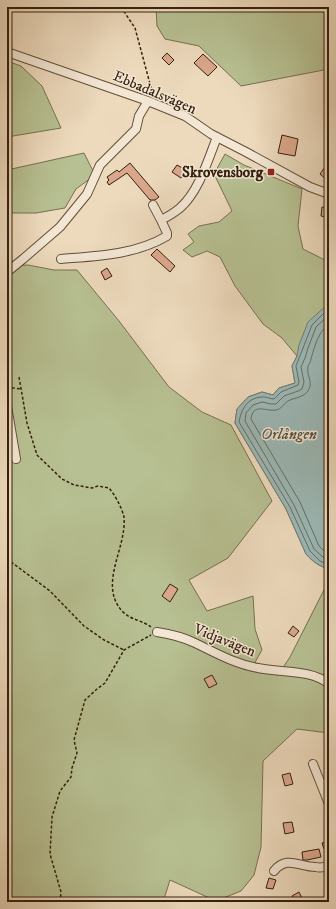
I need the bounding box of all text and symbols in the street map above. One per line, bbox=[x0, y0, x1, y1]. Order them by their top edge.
street label: Ebbadalsvägen bbox=[110, 66, 200, 119]
place label: Skrovensborg bbox=[182, 163, 264, 182]
marker: Skrovensborg bbox=[266, 167, 276, 177]
water label: Orlången bbox=[261, 424, 317, 444]
street label: Vidjavägen bbox=[190, 619, 259, 662]

